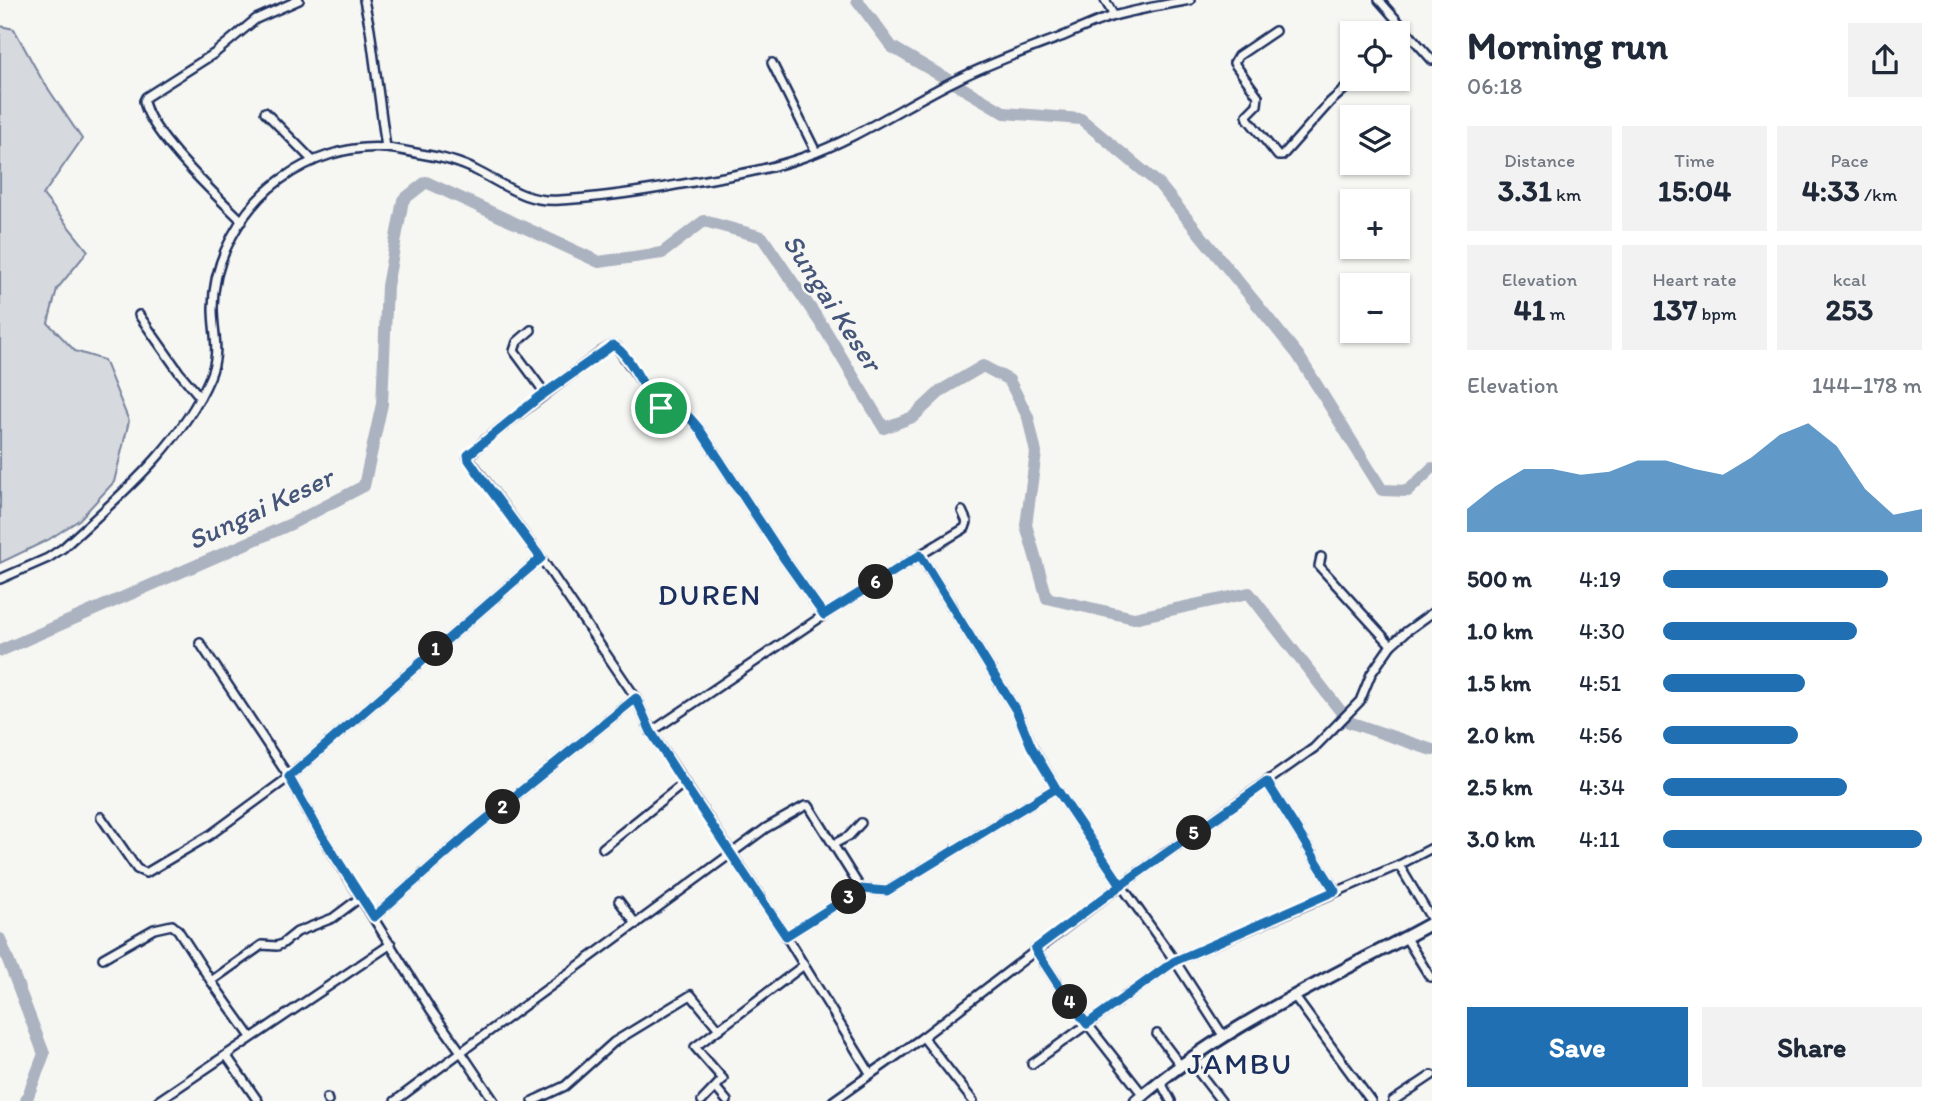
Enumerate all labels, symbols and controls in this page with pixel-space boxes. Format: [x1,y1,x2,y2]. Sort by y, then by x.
map controls [1340,21,1410,343]
button: locate [1340,21,1410,91]
text: Morning run [1467,23,1668,69]
button: share [1848,23,1922,97]
text: 06:18 [1467,72,1522,100]
button: layers [1340,105,1410,175]
text: Distance [1504,149,1575,172]
text: Time [1674,149,1715,172]
text: Pace [1830,149,1869,172]
text: 3.31 [1498,172,1552,209]
text: 15:04 [1658,172,1731,209]
text: 4:33 [1802,172,1860,209]
text: km [1552,183,1581,206]
text: /km [1860,183,1897,206]
button: + [1340,189,1410,259]
water label: Sungai Keser [776,227,891,379]
text: Elevation [1502,268,1577,291]
text: Heart rate [1652,268,1737,291]
text: kcal [1833,268,1866,291]
button: − [1340,273,1410,343]
text: 41 [1513,291,1545,328]
text: 137 [1652,291,1697,328]
text: 253 [1826,291,1873,328]
text: m [1545,302,1566,325]
text: bpm [1697,302,1737,325]
text: Elevation [1467,371,1558,399]
text: 144–178 m [1812,371,1922,399]
pin [631,378,691,438]
icon: arrive [642,389,680,427]
water label: Sungai Keser [182,458,341,556]
pin: 6 [858,564,894,600]
text: 500 m [1467,565,1532,593]
text: 4:19 [1579,565,1621,593]
text: 6 [870,570,881,593]
district label: DUREN [658,576,762,613]
text: 1.0 km [1467,617,1533,645]
text: 4:30 [1579,617,1625,645]
pin: 1 [418,632,453,666]
text: 1 [431,637,440,660]
text: 1.5 km [1467,669,1531,697]
text: 4:51 [1579,669,1621,697]
text: 2.0 km [1467,721,1535,749]
text: 4:56 [1579,721,1623,749]
text: 2.5 km [1467,773,1532,801]
text: 4:34 [1579,773,1625,801]
pin: 2 [486,790,520,824]
text: 2 [498,795,508,818]
pin: 5 [1176,816,1212,850]
text: 5 [1189,821,1198,844]
text: 3.0 km [1467,825,1535,853]
text: 4:11 [1579,825,1620,853]
pin: 3 [832,880,866,914]
text: 3 [843,885,854,908]
pin: 4 [1052,984,1088,1020]
text: 4 [1064,990,1075,1013]
button: Save [1467,1007,1688,1087]
button: Share [1702,1007,1922,1087]
district label: JAMBU [1187,1045,1293,1082]

